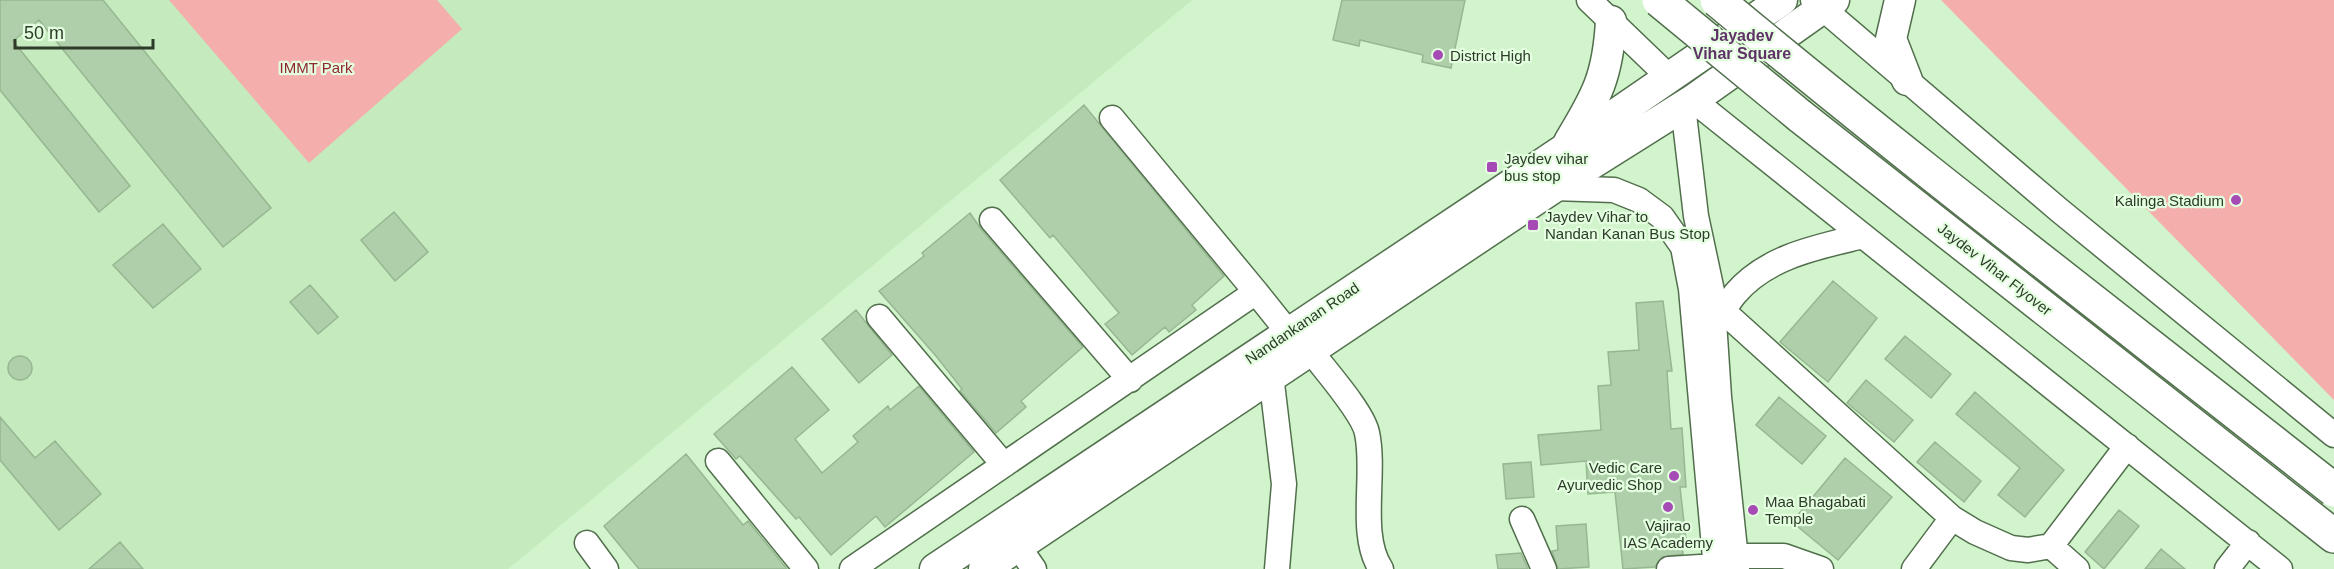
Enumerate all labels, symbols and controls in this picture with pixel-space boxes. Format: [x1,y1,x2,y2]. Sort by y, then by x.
scale bar [15,12,153,50]
text: 50 m [24,23,64,43]
district label: Jayadev Vihar Square [1693,27,1791,62]
place label: District High [1450,47,1531,64]
marker: District High [1431,48,1445,62]
park label: IMMT Park [279,59,353,76]
place label: Jaydev vihar bus stop [1504,150,1588,184]
marker: Jaydev vihar bus stop [1485,160,1499,174]
place label: Kalinga Stadium [2115,192,2224,209]
marker: Kalinga Stadium [2229,193,2243,207]
place label: Jaydev Vihar to Nandan Kanan Bus Stop [1545,208,1710,242]
marker: Jaydev Vihar to Nandan Kanan Bus Stop [1526,218,1540,232]
street label: Jaydev Vihar Flyover [1935,219,2055,319]
street label: Nandankanan Road [1242,279,1362,367]
place label: Vedic Care Ayurvedic Shop [1557,459,1662,493]
marker: Vedic Care Ayurvedic Shop [1667,469,1681,483]
place label: Maa Bhagabati Temple [1765,493,1866,527]
marker: Vajirao IAS Academy [1661,500,1675,514]
marker: Maa Bhagabati Temple [1746,503,1760,517]
place label: Vajirao IAS Academy [1623,517,1714,551]

